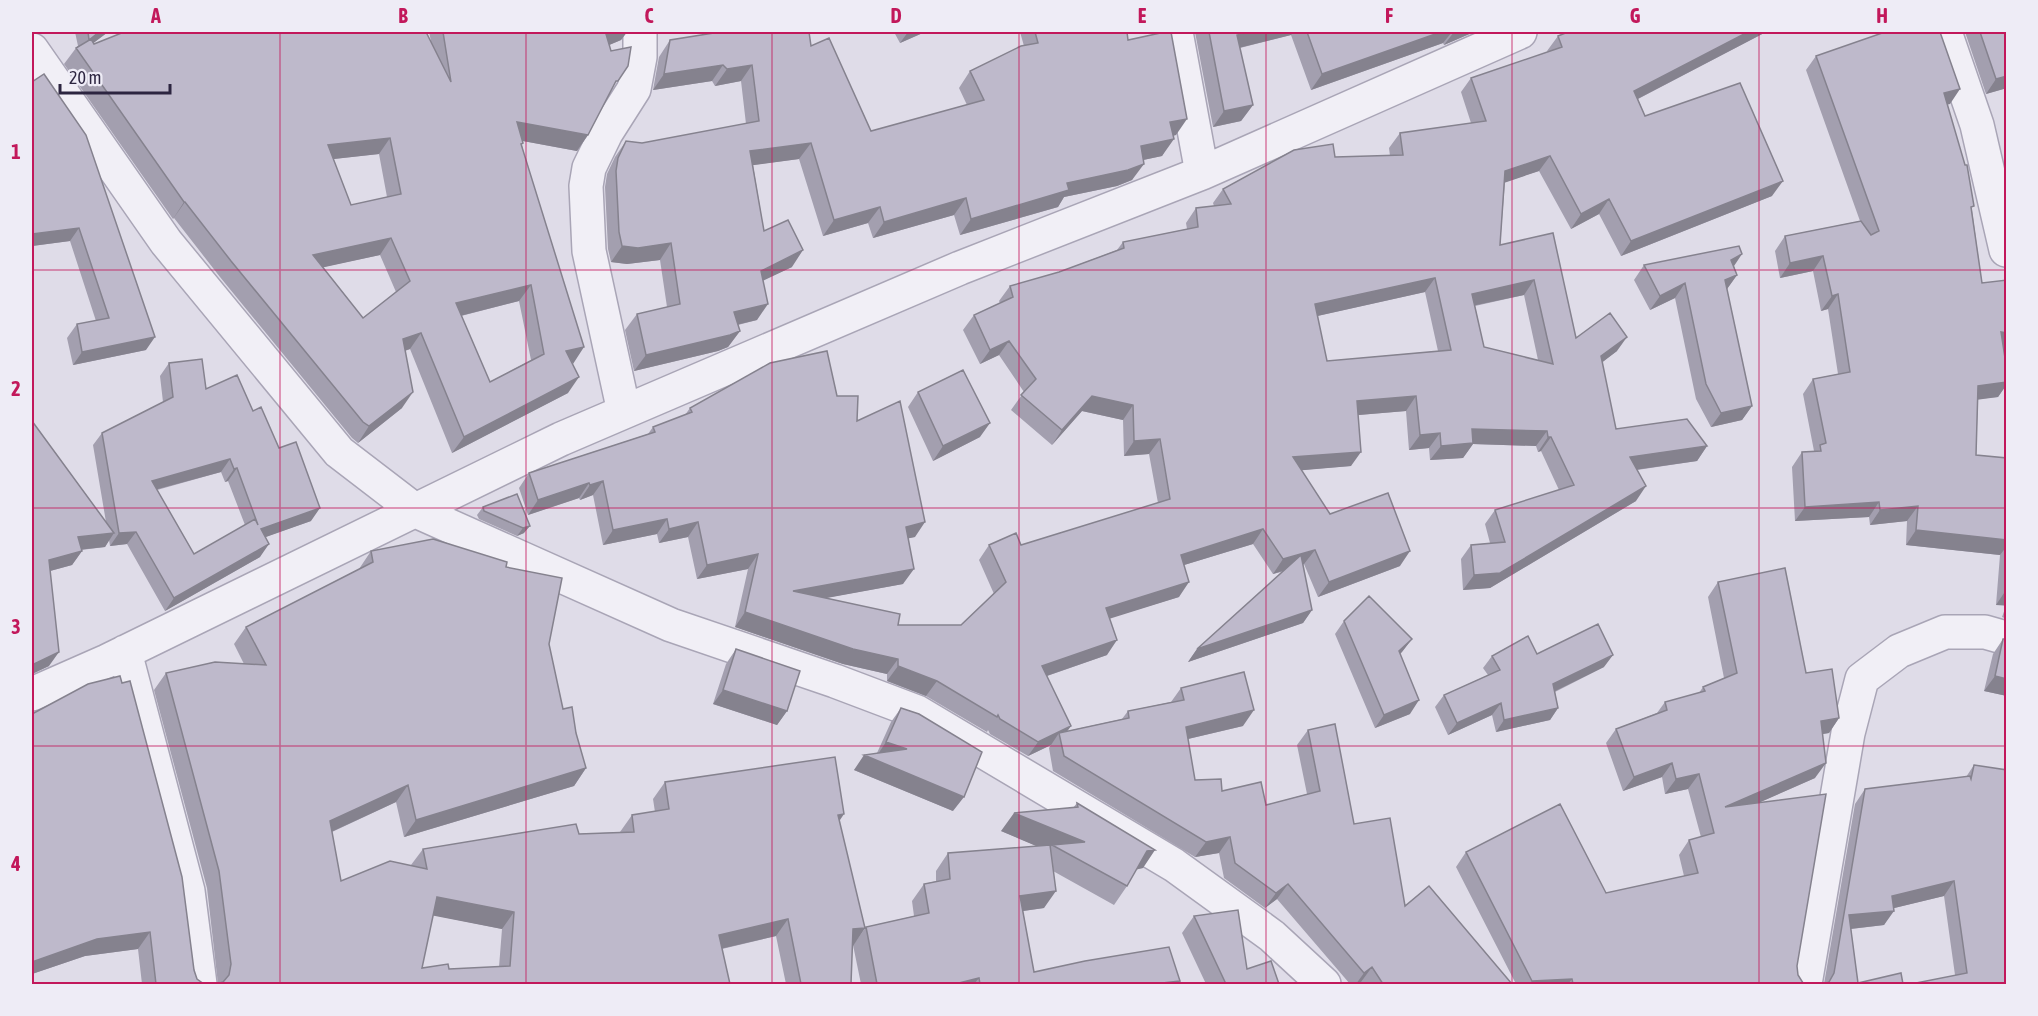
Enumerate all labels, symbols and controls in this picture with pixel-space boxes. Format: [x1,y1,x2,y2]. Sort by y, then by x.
text: A [150,4,161,27]
text: B [398,4,408,27]
text: C [645,4,654,27]
text: D [890,4,902,27]
text: E [1138,4,1147,27]
text: F [1385,4,1393,27]
text: G [1630,4,1641,27]
text: H [1876,4,1888,27]
scale bar [60,57,170,95]
text: 20 m [69,67,101,88]
text: 1 [11,140,21,163]
text: 2 [11,377,21,400]
text: 3 [11,615,21,638]
text: 4 [10,852,21,875]

